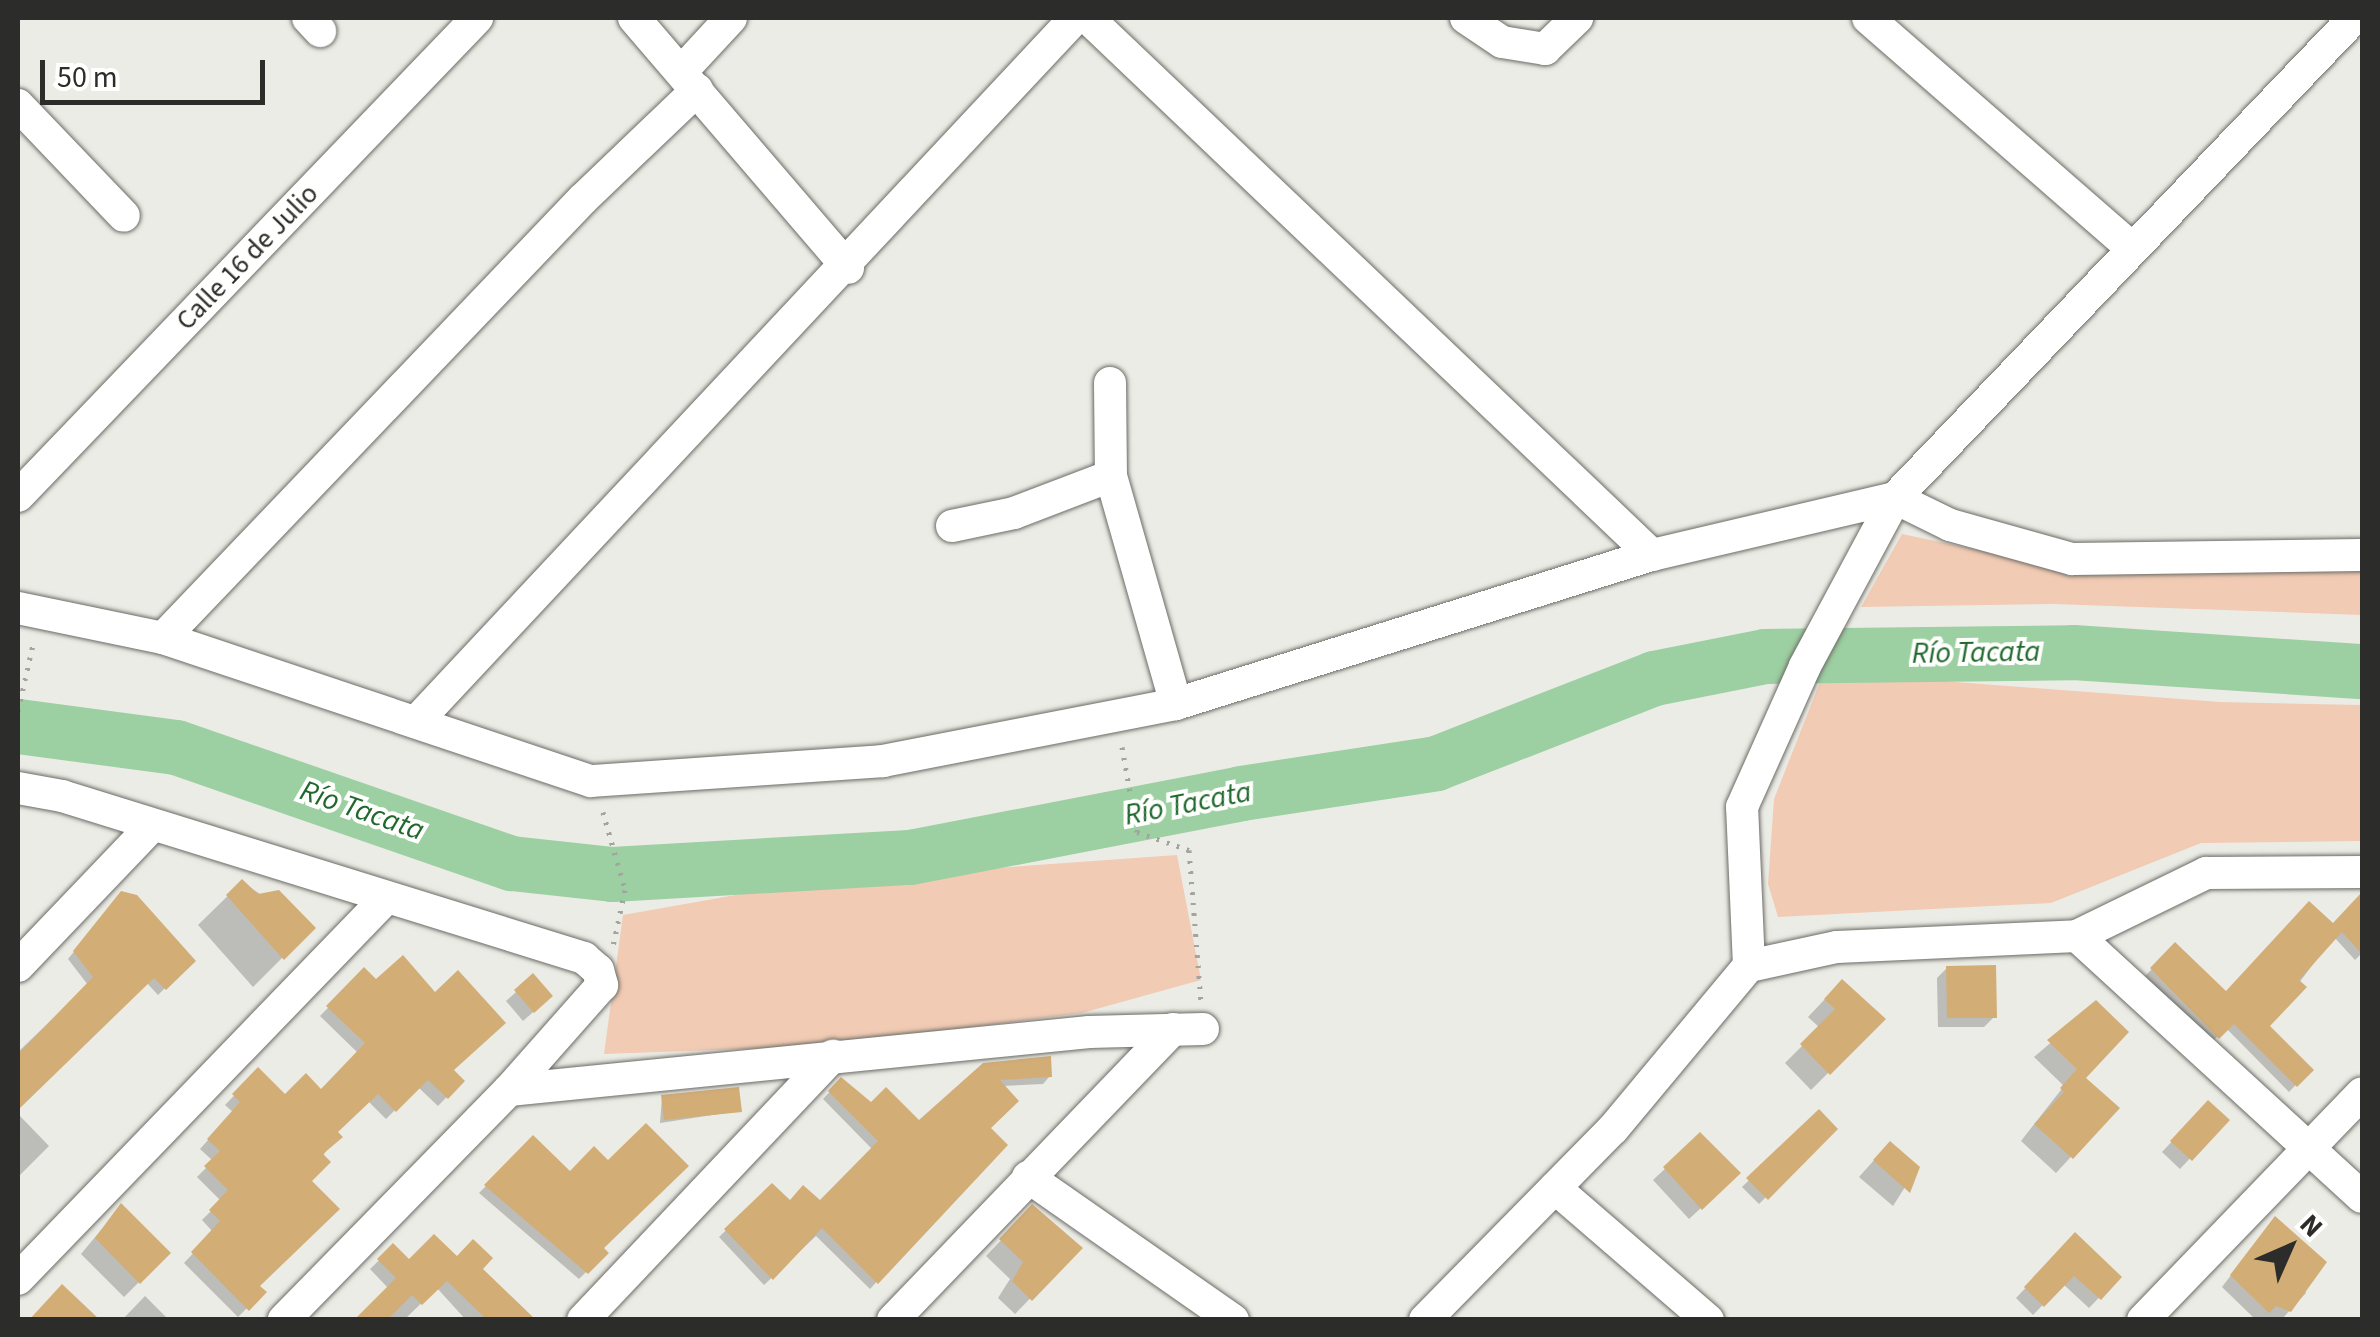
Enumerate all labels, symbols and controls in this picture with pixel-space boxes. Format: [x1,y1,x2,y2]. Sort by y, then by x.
scale bar [45,40,270,102]
text: 50 m [57,56,118,99]
street label: Calle 16 de Julio [169,177,325,337]
water label: Río Tacata [1911,634,2041,672]
water label: Río Tacata [295,773,429,849]
water label: Río Tacata [1121,774,1255,834]
north arrow [2240,1197,2340,1297]
text: N [2290,1205,2332,1247]

